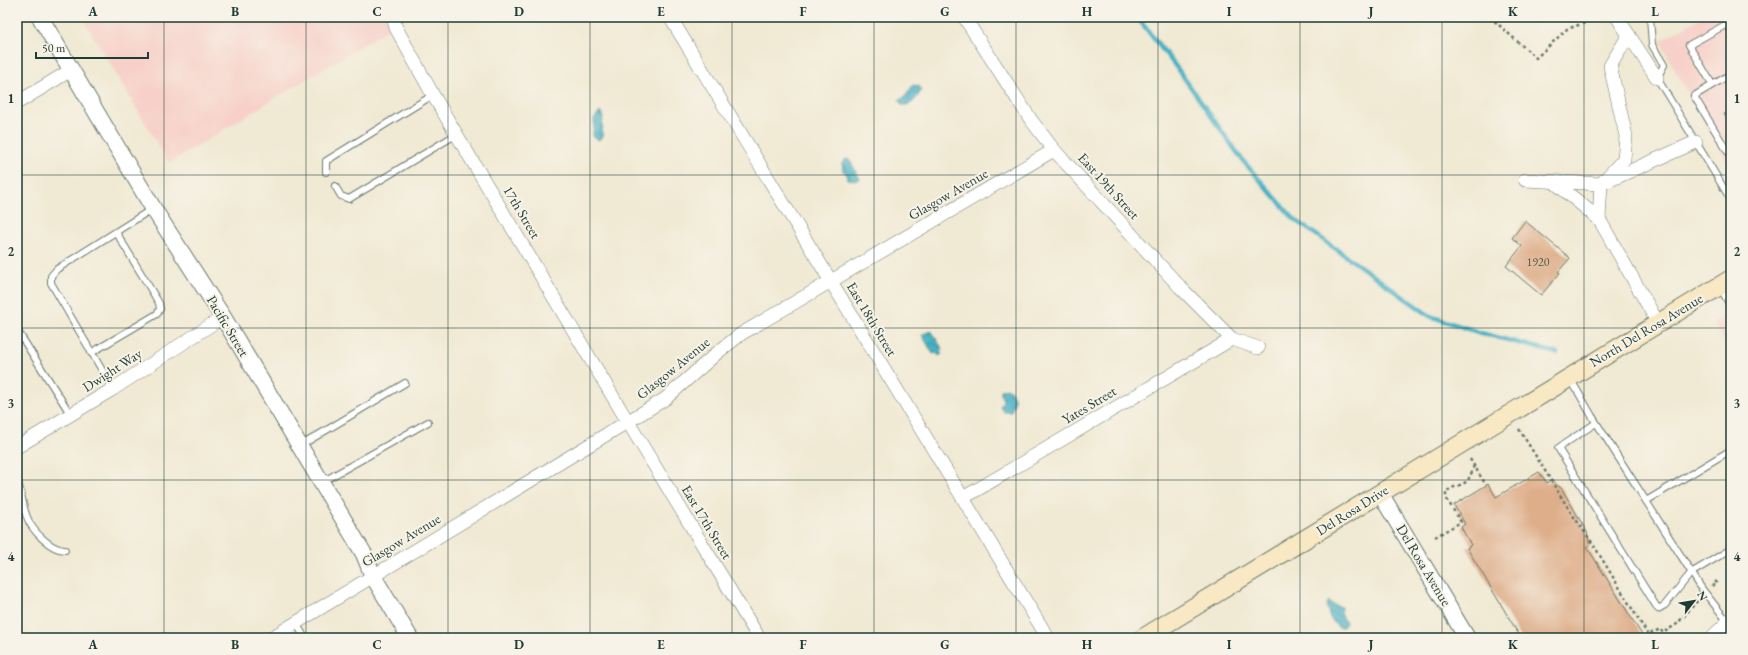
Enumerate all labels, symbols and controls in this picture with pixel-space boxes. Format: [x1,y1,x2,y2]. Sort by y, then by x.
text: A [87,3,98,20]
text: B [231,3,239,20]
text: C [372,3,382,20]
text: D [514,3,524,20]
text: E [657,3,665,20]
text: F [799,3,807,20]
text: G [940,3,950,20]
text: H [1082,3,1093,20]
text: I [1227,3,1232,20]
text: J [1367,3,1374,20]
text: K [1508,3,1519,20]
text: L [1651,3,1659,20]
scale bar [36,34,148,60]
text: 50 m [42,40,66,56]
text: 1 [8,90,15,107]
text: 1 [1734,90,1741,107]
street label: East 19th Street [1074,149,1144,223]
street label: Glasgow Avenue [905,164,992,224]
street label: 17th Street [499,182,545,242]
text: 2 [8,243,15,260]
text: 2 [1734,243,1741,260]
house number: 1920 [1526,254,1550,270]
street label: East 18th Street [843,279,902,360]
street label: North Del Rosa Avenue [1586,289,1707,371]
street label: Pacific Street [203,292,254,360]
street label: Glasgow Avenue [633,333,714,403]
street label: Dwight Way [79,344,146,396]
street label: Yates Street [1059,381,1120,428]
text: 3 [8,395,15,412]
text: 3 [1734,395,1741,412]
street label: Del Rosa Drive [1313,480,1392,539]
street label: East 17th Street [678,482,737,563]
street label: Glasgow Avenue [358,509,444,571]
street label: Del Rosa Avenue [1393,521,1456,610]
text: 4 [8,548,15,565]
text: 4 [1734,548,1741,565]
north arrow [1674,581,1714,621]
text: N [1694,588,1711,603]
text: A [87,636,98,653]
text: B [231,636,239,653]
text: C [372,636,382,653]
text: D [514,636,524,653]
text: E [657,636,665,653]
text: F [799,636,807,653]
text: G [940,636,950,653]
text: H [1082,636,1093,653]
text: I [1227,636,1232,653]
text: J [1367,636,1374,653]
text: K [1508,636,1519,653]
text: L [1651,636,1659,653]

